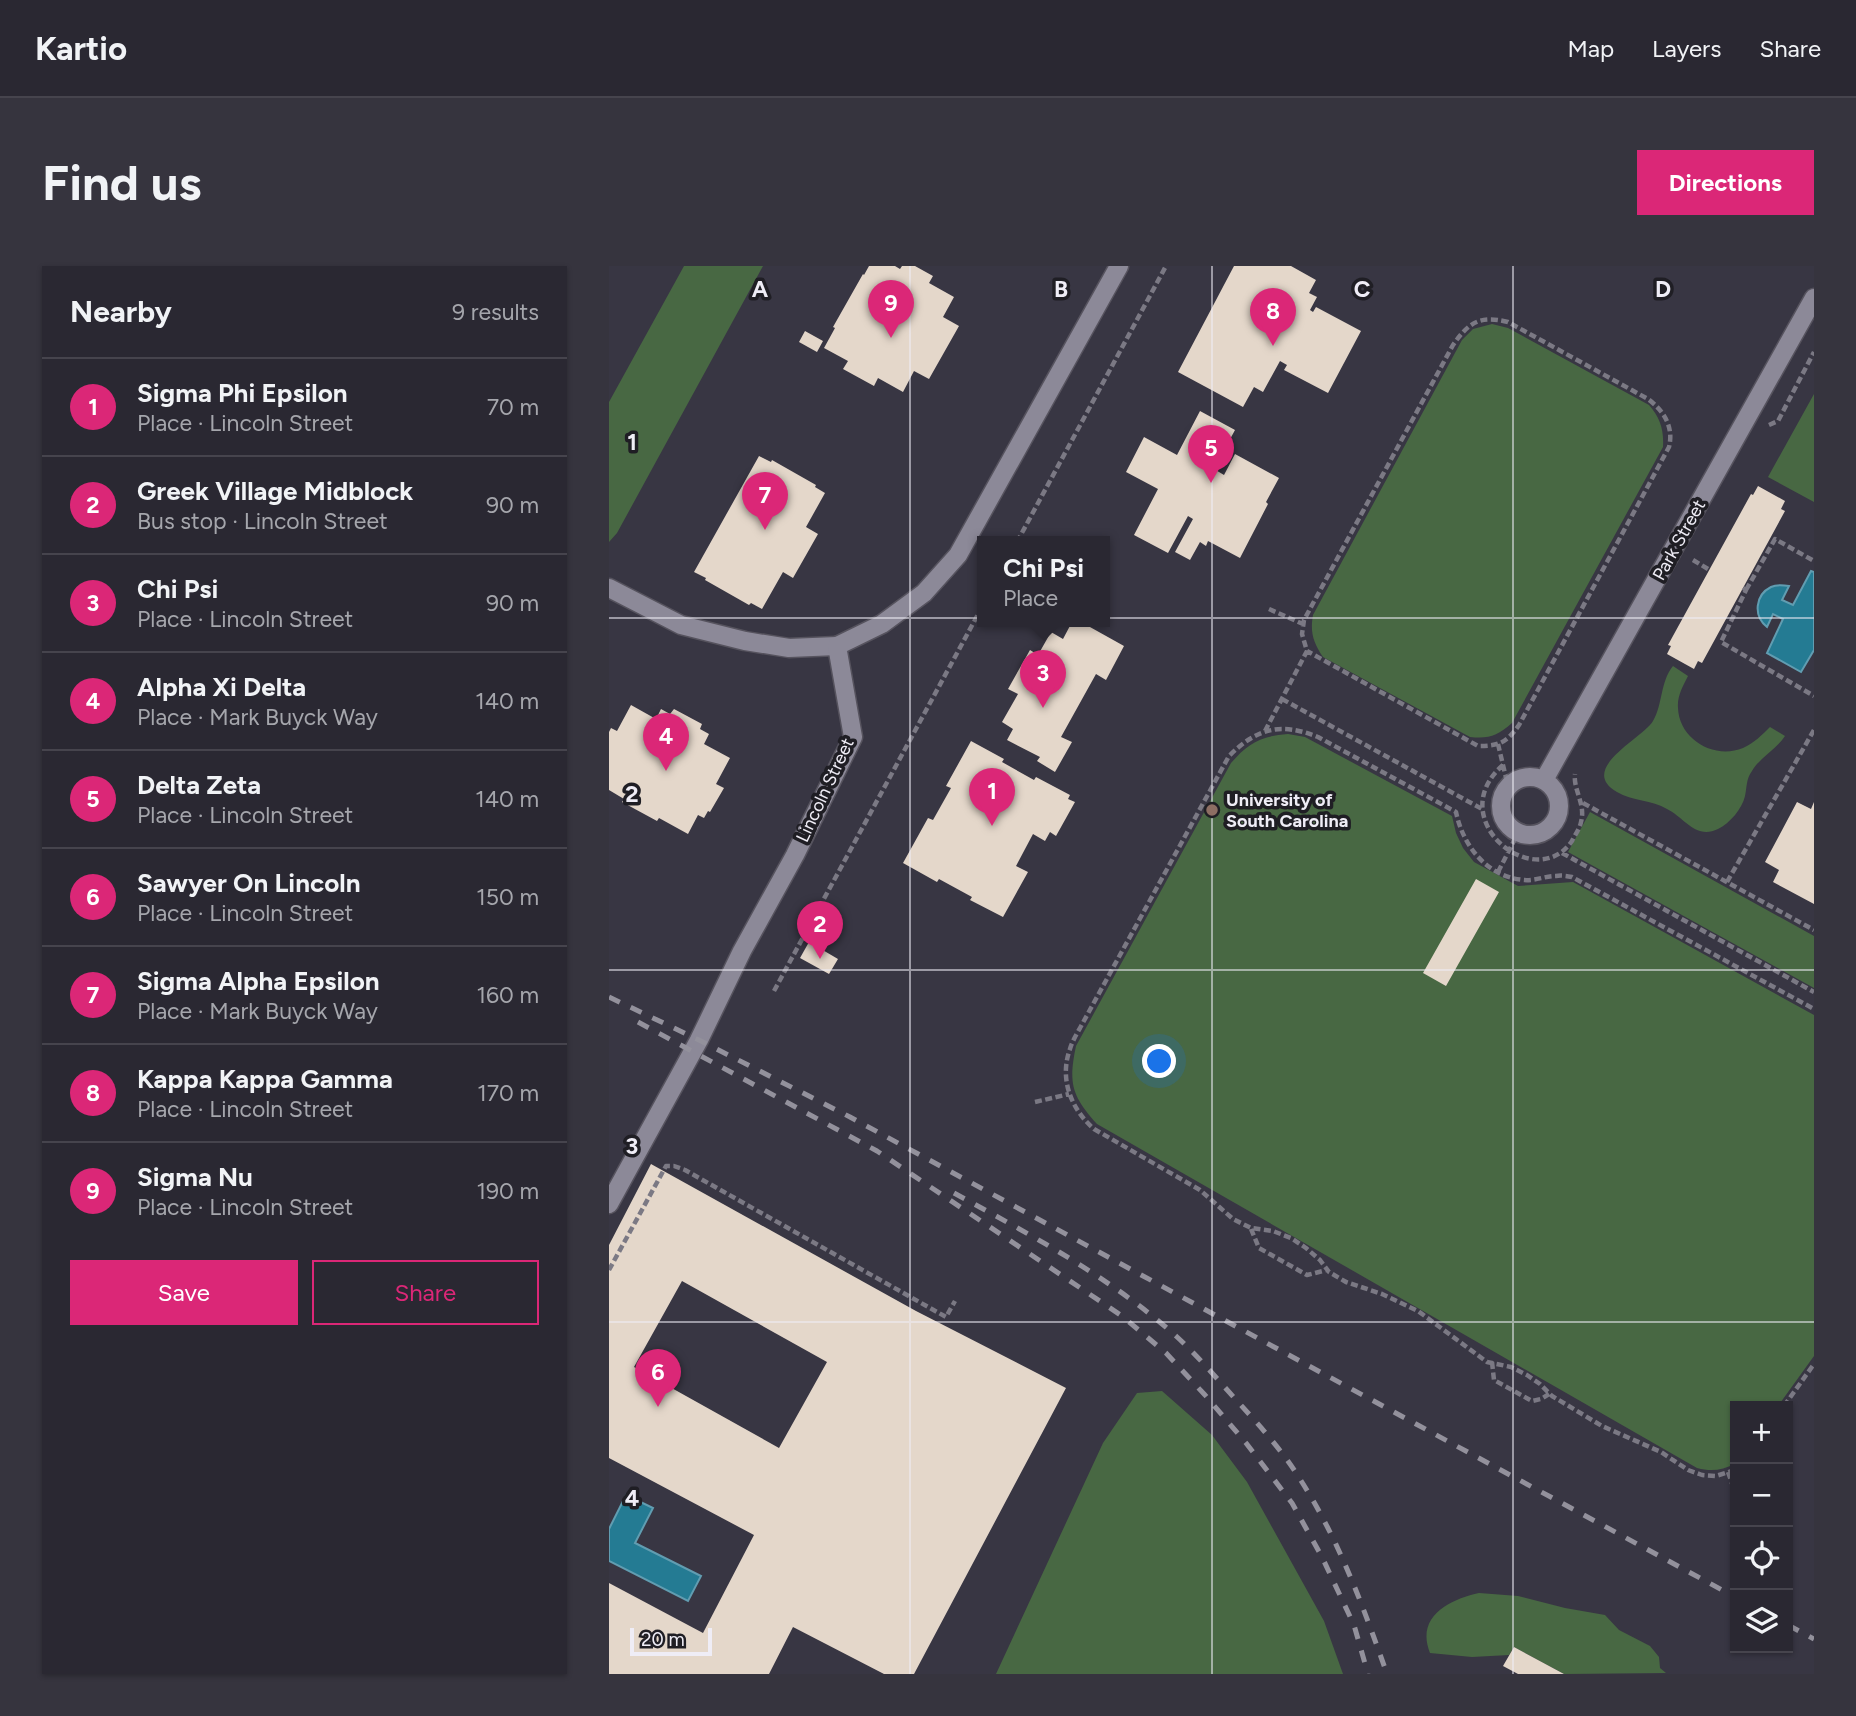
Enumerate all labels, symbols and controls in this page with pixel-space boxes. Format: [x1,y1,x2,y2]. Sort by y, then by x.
text: Kartio [35,29,127,68]
text: Map [1567,34,1614,63]
text: Layers [1652,34,1721,63]
text: Share [1759,34,1821,63]
button: Directions [1637,150,1814,215]
text: Find us [42,153,201,212]
text: A [752,275,769,303]
text: B [1054,275,1068,303]
text: C [1354,275,1371,303]
text: D [1655,275,1671,303]
pin: 9 [868,280,914,338]
pin: 8 [1250,288,1296,346]
text: Nearby [70,293,172,330]
text: 9 results [452,298,539,326]
text: Sigma Phi Epsilon [137,377,348,409]
text: 1 [88,393,98,421]
text: 70 m [487,393,539,421]
text: Place · Lincoln Street [137,409,353,437]
pin: 5 [1188,425,1234,483]
text: 1 [627,428,637,456]
pin: 7 [742,472,788,530]
text: Greek Village Midblock [137,475,413,507]
text: 2 [86,491,100,519]
text: 90 m [486,491,539,519]
street label: Park Street [1648,496,1710,584]
text: Bus stop · Lincoln Street [137,507,388,535]
popup [977,536,1110,627]
text: Chi Psi [1003,552,1084,584]
text: Chi Psi [137,573,218,605]
text: Place [1003,584,1058,612]
text: 3 [87,589,99,617]
text: 90 m [486,589,539,617]
text: Place · Lincoln Street [137,605,353,633]
pin: 3 [1020,650,1066,708]
text: Alpha Xi Delta [137,671,306,703]
text: 4 [86,687,100,715]
text: 140 m [475,687,539,715]
text: Place · Mark Buyck Way [137,703,378,731]
pin: 4 [643,713,689,771]
street label: Lincoln Street [791,734,859,846]
pin: 1 [969,768,1015,826]
text: Delta Zeta [137,769,261,801]
text: 2 [625,780,639,808]
text: 5 [86,785,100,813]
text: 140 m [475,785,539,813]
place label: University of South Carolina [1226,789,1348,832]
text: Place · Lincoln Street [137,801,353,829]
marker: University of South Carolina [1204,802,1220,818]
text: Sawyer On Lincoln [137,867,360,899]
text: 6 [86,883,100,911]
text: 150 m [476,883,539,911]
text: Place · Lincoln Street [137,899,353,927]
pin: 2 [797,901,843,959]
text: Sigma Alpha Epsilon [137,965,380,997]
text: 7 [87,981,99,1009]
text: 160 m [476,981,539,1009]
text: Place · Mark Buyck Way [137,997,378,1025]
your location [1142,1044,1176,1078]
text: Kappa Kappa Gamma [137,1063,393,1095]
text: 8 [86,1079,100,1107]
text: 170 m [477,1079,539,1107]
text: Place · Lincoln Street [137,1095,353,1123]
text: 3 [626,1132,638,1160]
text: Sigma Nu [137,1161,253,1193]
text: 9 [86,1177,100,1205]
text: 190 m [476,1177,539,1205]
text: Place · Lincoln Street [137,1193,353,1221]
button: Save [70,1260,298,1325]
button: Share [312,1260,539,1325]
pin: 6 [635,1349,681,1407]
map controls [1730,1401,1793,1653]
button: + [1730,1401,1793,1464]
button: − [1730,1464,1793,1527]
text: 4 [625,1484,639,1512]
button: locate [1730,1527,1793,1590]
button: layers [1730,1590,1793,1653]
scale bar [630,1625,712,1657]
text: 20 m [641,1628,685,1651]

